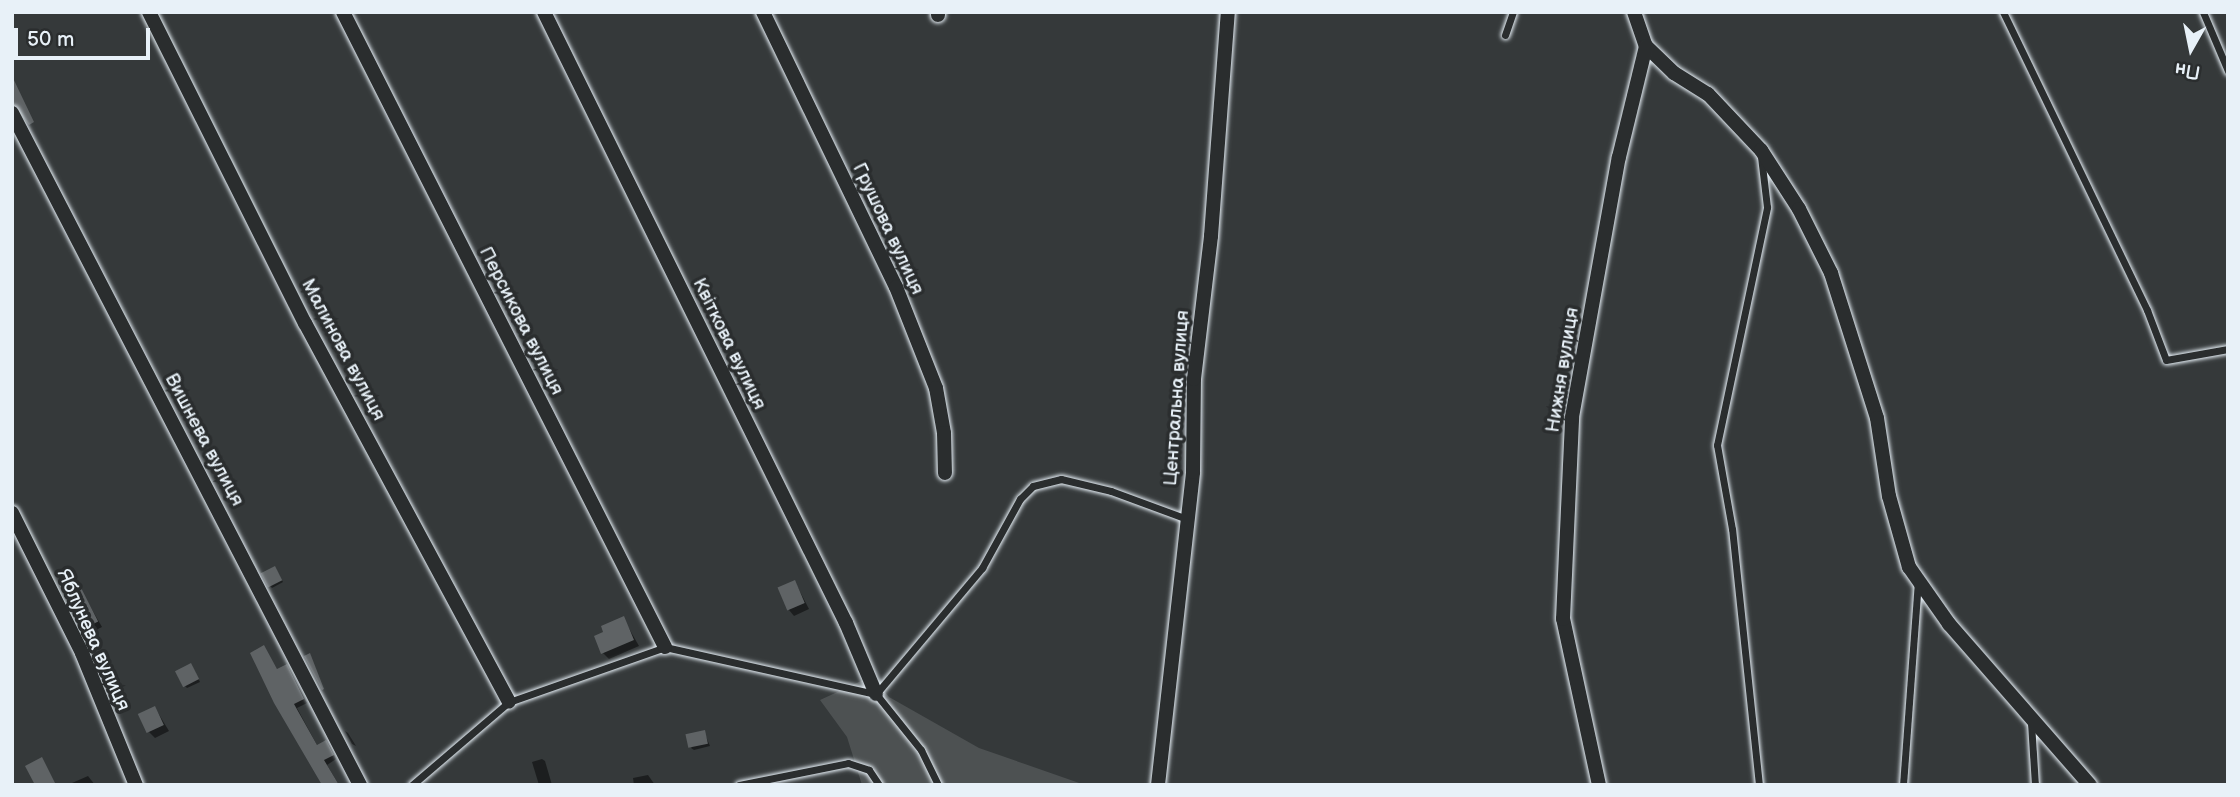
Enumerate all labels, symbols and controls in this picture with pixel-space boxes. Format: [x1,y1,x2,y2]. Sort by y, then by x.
scale bar [18,14,154,58]
north arrow [2156,14,2226,84]
text: 50 m [27,27,74,52]
text: Пн [2173,57,2202,84]
street label: Грушова вулиця [848,160,928,298]
street label: Персикова вулиця [474,243,568,399]
street label: Малинова вулиця [296,275,390,425]
street label: Квіткова вулиця [687,275,771,413]
street label: Нижня вулиця [1542,306,1584,434]
street label: Центральна вулиця [1159,310,1195,486]
street label: Вишнева вулиця [159,370,249,510]
street label: Яблунева вулиця [52,566,134,714]

